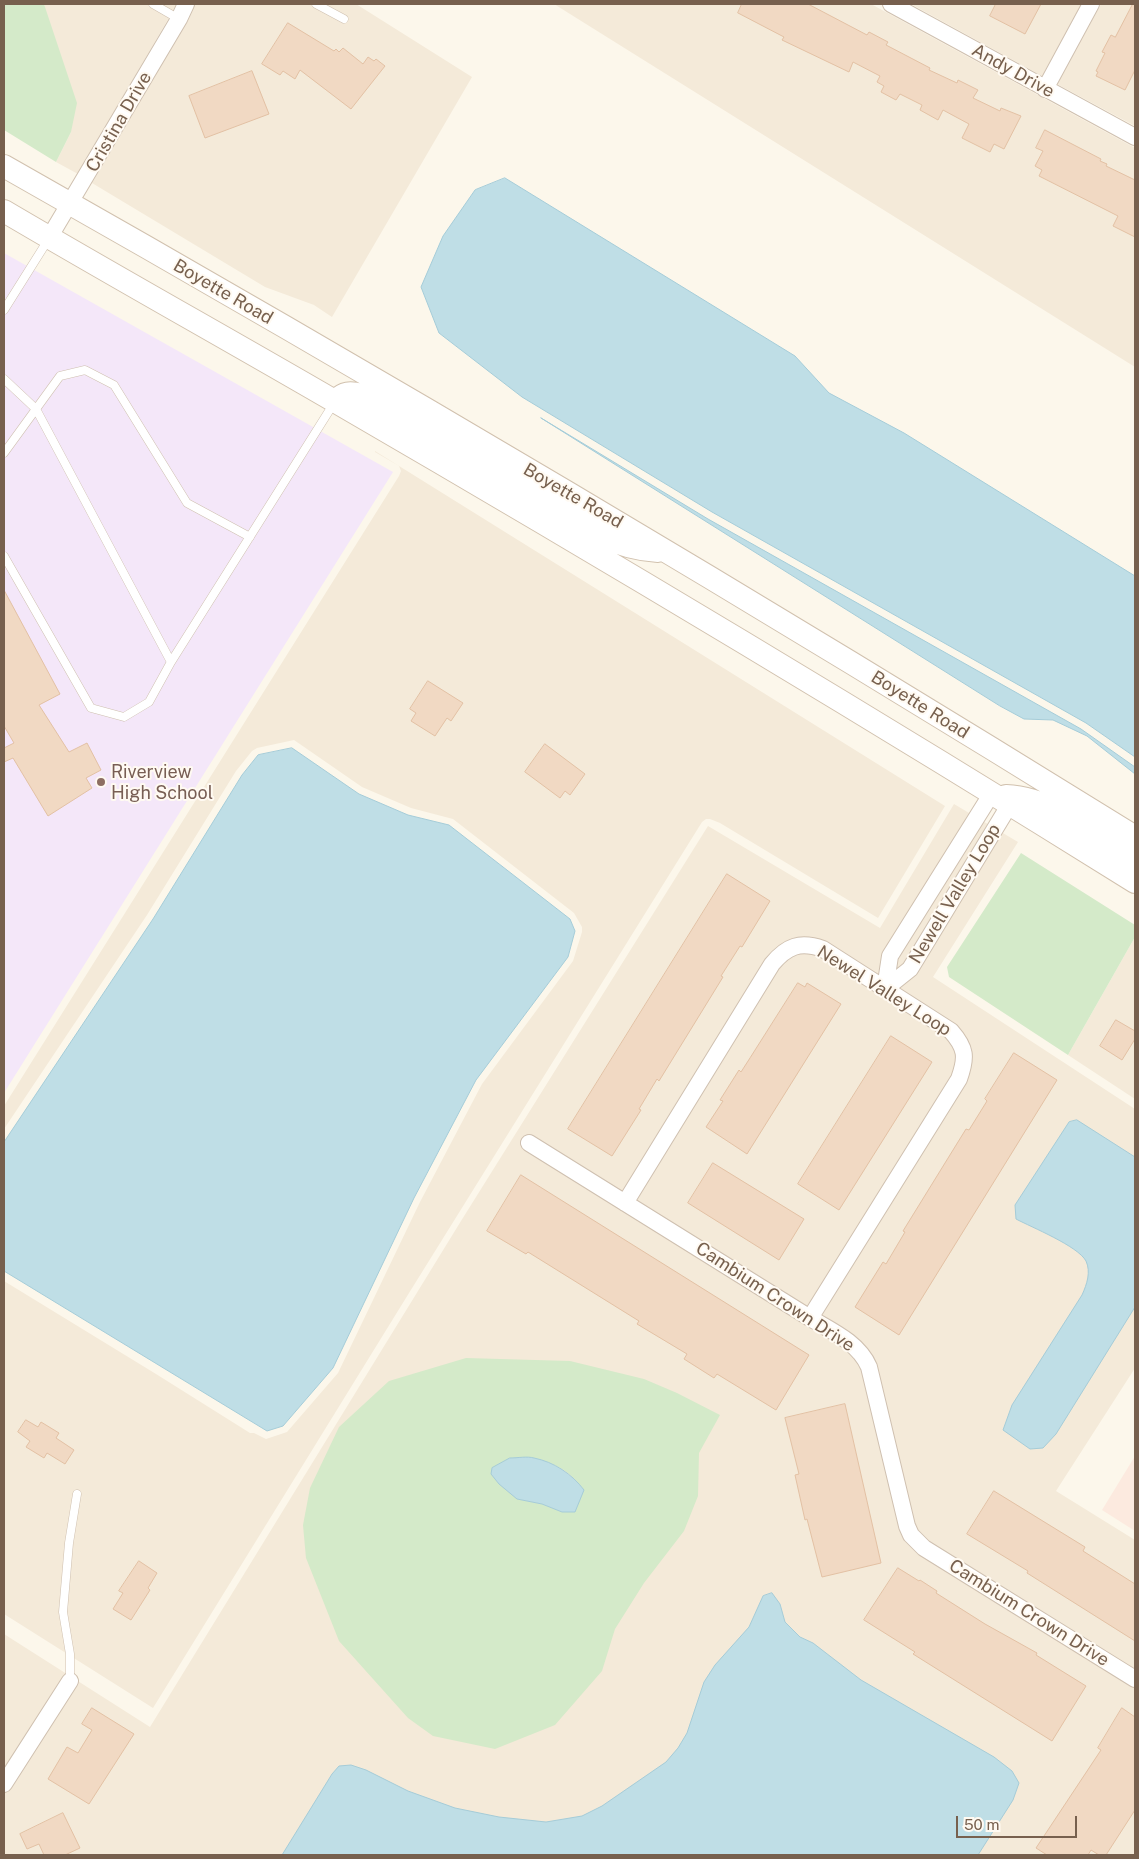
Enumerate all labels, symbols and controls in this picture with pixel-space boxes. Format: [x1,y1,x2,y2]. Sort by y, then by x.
street label: Andy Drive [968,40,1058,102]
street label: Cristina Drive [82,68,156,176]
street label: Boyette Road [169,255,277,329]
street label: Boyette Road [519,459,627,533]
street label: Boyette Road [867,666,973,744]
place label: Riverview High School [111,761,213,804]
marker: Riverview High School [95,776,107,788]
street label: Newell Valley Loop [905,820,1005,968]
street label: Newel Valley Loop [813,941,955,1041]
street label: Cambium Crown Drive [692,1238,858,1356]
street label: Cambium Crown Drive [945,1555,1113,1671]
scale bar [959,1806,1080,1838]
text: 50 m [964,1816,999,1833]

